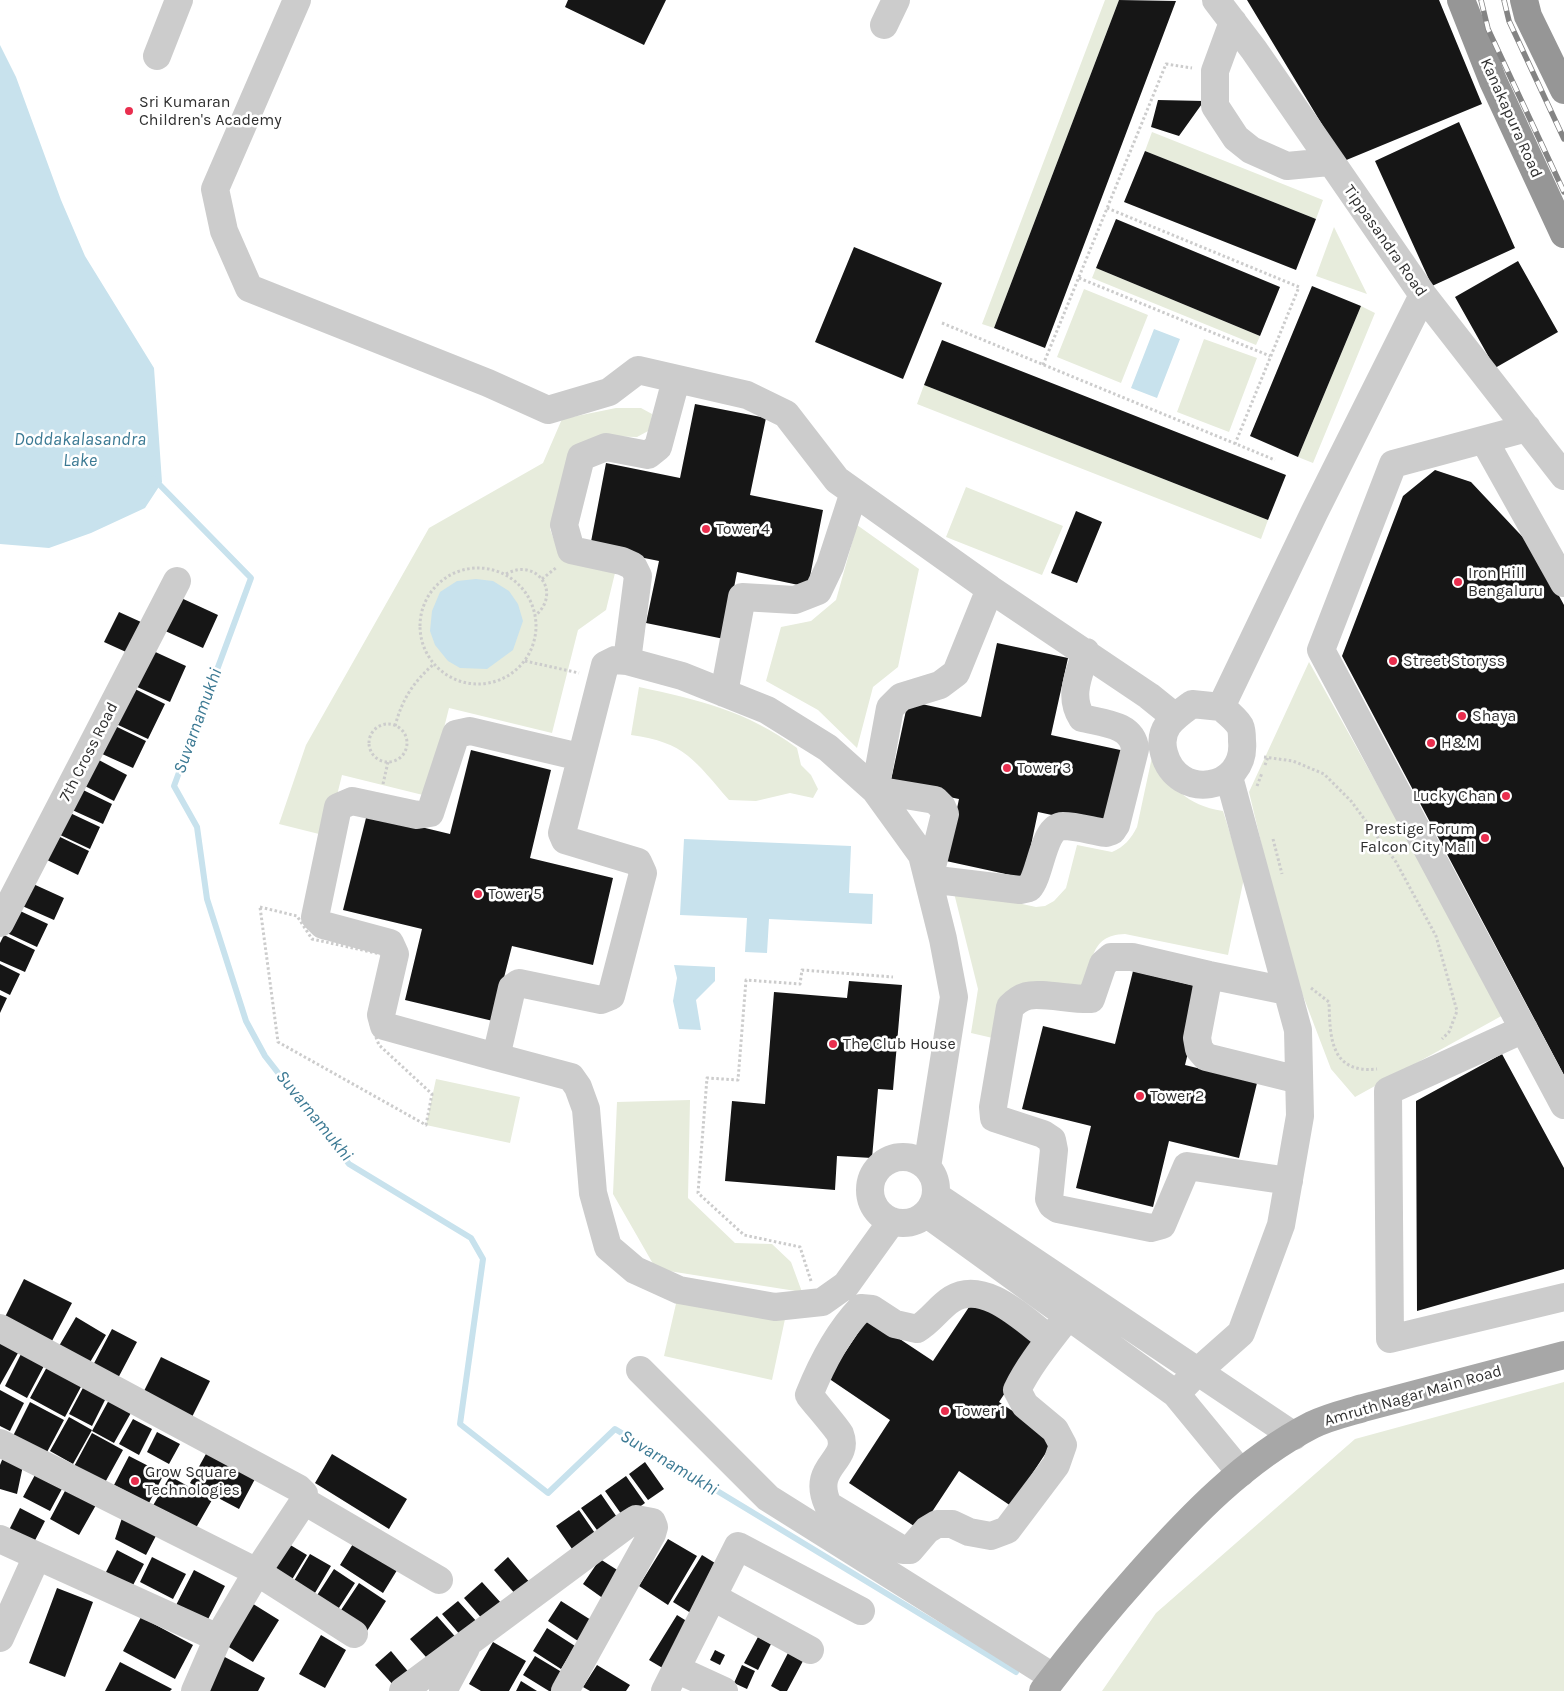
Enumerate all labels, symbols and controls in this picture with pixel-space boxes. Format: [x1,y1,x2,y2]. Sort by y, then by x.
street label: Kanakapura Road [1476,55,1546,181]
place label: Sri Kumaran Children's Academy [139,92,282,130]
marker: Sri Kumaran Children's Academy [123,105,135,117]
street label: Tippasandra Road [1339,181,1431,301]
water label: Doddakalasandra Lake [14,429,146,472]
place label: Tower 4 [716,519,770,539]
marker: Tower 4 [700,523,712,535]
place label: Iron Hill Bengaluru [1468,563,1543,601]
marker: Iron Hill Bengaluru [1452,576,1464,588]
place label: Street Storyss [1403,651,1505,671]
marker: Street Storyss [1387,655,1399,667]
water label: Suvarnamukhi [169,665,227,777]
street label: 7th Cross Road [56,699,122,805]
place label: Shaya [1472,706,1516,726]
marker: Shaya [1456,710,1468,722]
place label: H&M [1441,733,1480,753]
marker: H&M [1425,737,1437,749]
place label: Tower 3 [1017,758,1071,778]
marker: Tower 3 [1001,762,1013,774]
place label: Lucky Chan [1413,786,1496,806]
marker: Lucky Chan [1500,790,1512,802]
place label: Prestige Forum Falcon City Mall [1360,819,1475,857]
marker: Prestige Forum Falcon City Mall [1479,832,1491,844]
place label: Tower 5 [488,884,542,904]
marker: Tower 5 [472,888,484,900]
place label: The Club House [843,1034,956,1054]
marker: The Club House [827,1038,839,1050]
water label: Suvarnamukhi [271,1066,357,1166]
place label: Tower 2 [1150,1086,1204,1106]
marker: Tower 2 [1134,1090,1146,1102]
street label: Amruth Nagar Main Road [1322,1361,1504,1431]
place label: Tower 1 [955,1401,1005,1421]
marker: Tower 1 [939,1405,951,1417]
water label: Suvarnamukhi [616,1425,722,1501]
place label: Grow Square Technologies [145,1462,240,1500]
marker: Grow Square Technologies [129,1475,141,1487]

